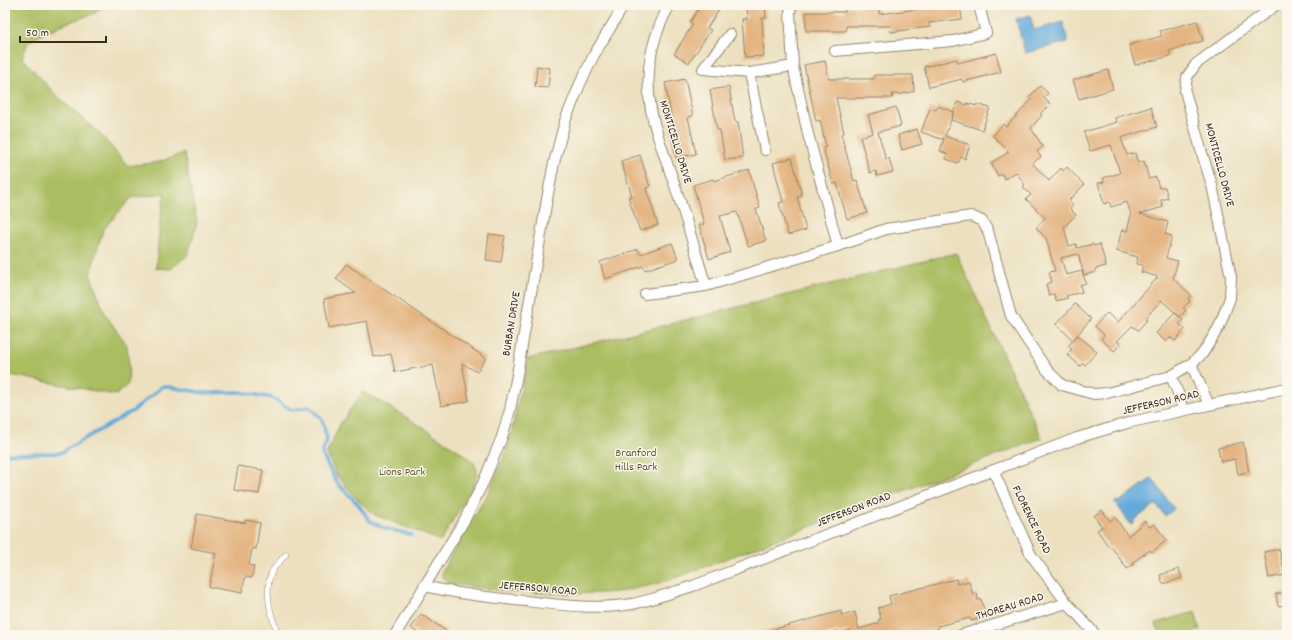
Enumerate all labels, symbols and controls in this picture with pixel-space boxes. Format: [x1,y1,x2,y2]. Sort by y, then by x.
scale bar [20,18,106,44]
text: 50 m [26,25,49,42]
street label: MONTICELLO DRIVE [654,98,696,186]
street label: MONTICELLO DRIVE [1200,121,1239,209]
street label: BURBAN DRIVE [499,290,526,358]
street label: JEFFERSON ROAD [1121,386,1201,420]
park label: Branford Hills Park [615,445,657,476]
park label: Lions Park [379,464,425,481]
street label: FLORENCE ROAD [1007,483,1055,557]
street label: JEFFERSON ROAD [814,488,894,532]
street label: JEFFERSON ROAD [498,577,578,601]
street label: THOREAU ROAD [974,589,1046,625]

